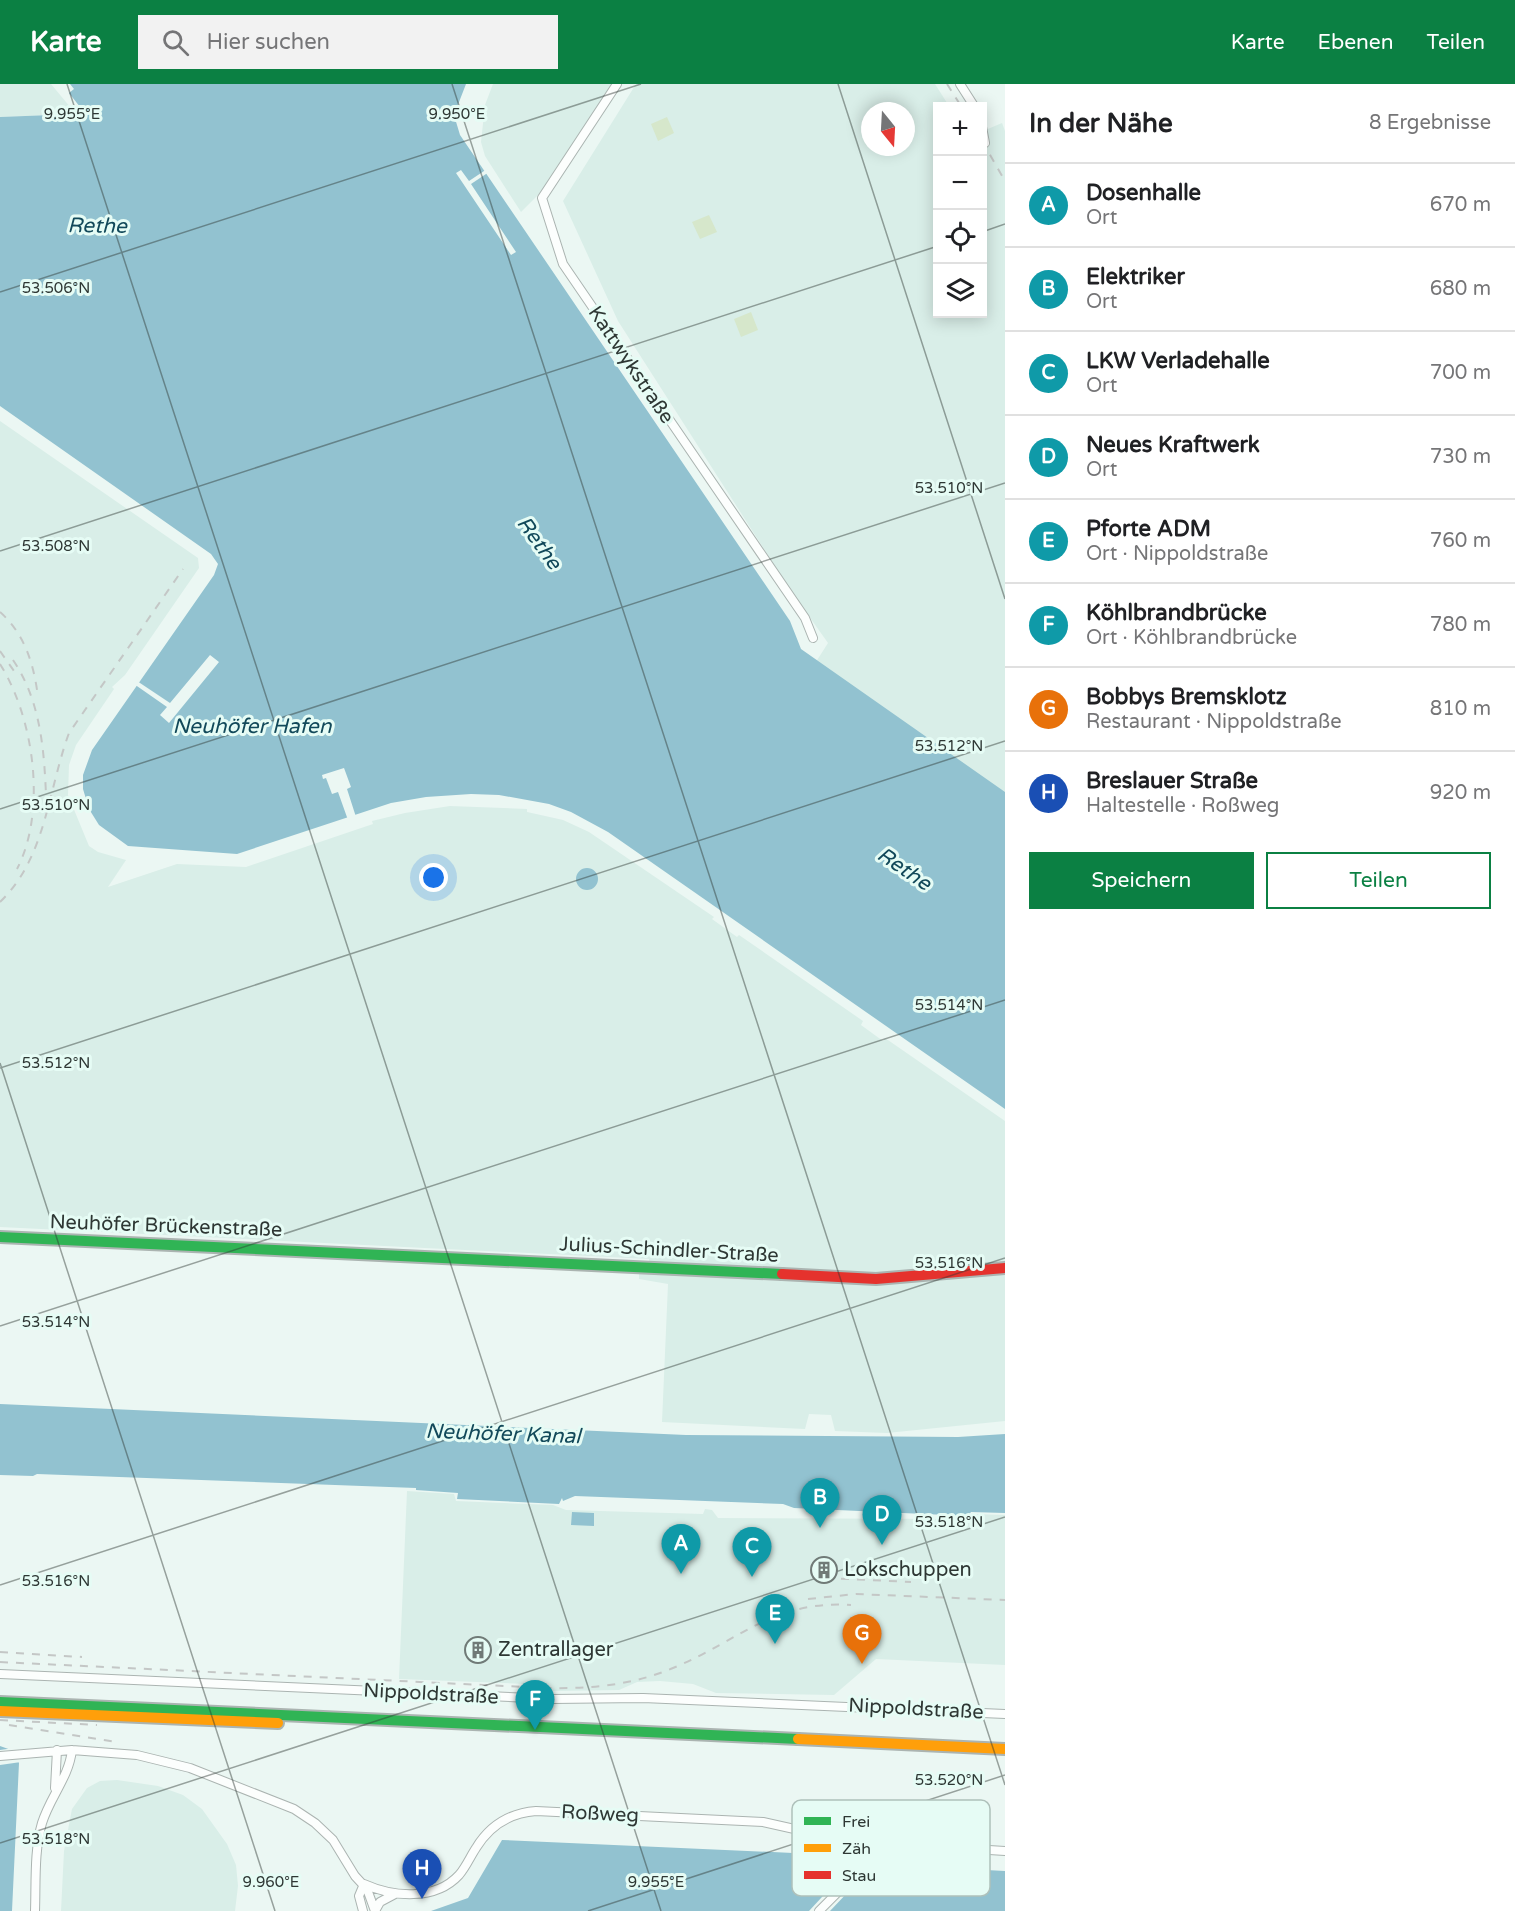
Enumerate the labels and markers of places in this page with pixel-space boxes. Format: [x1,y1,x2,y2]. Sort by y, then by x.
pin: B [800,1478,840,1528]
pin: D [862,1496,902,1545]
pin: A [662,1524,700,1574]
pin: C [732,1528,771,1577]
building icon: Lokschuppen [809,1555,839,1585]
place label: Lokschuppen [844,1558,972,1582]
pin: E [756,1594,794,1644]
pin: G [842,1614,882,1664]
building icon: Zentrallager [463,1635,493,1665]
place label: Zentrallager [498,1638,614,1662]
pin: F [516,1680,554,1730]
pin: H [402,1850,442,1899]

